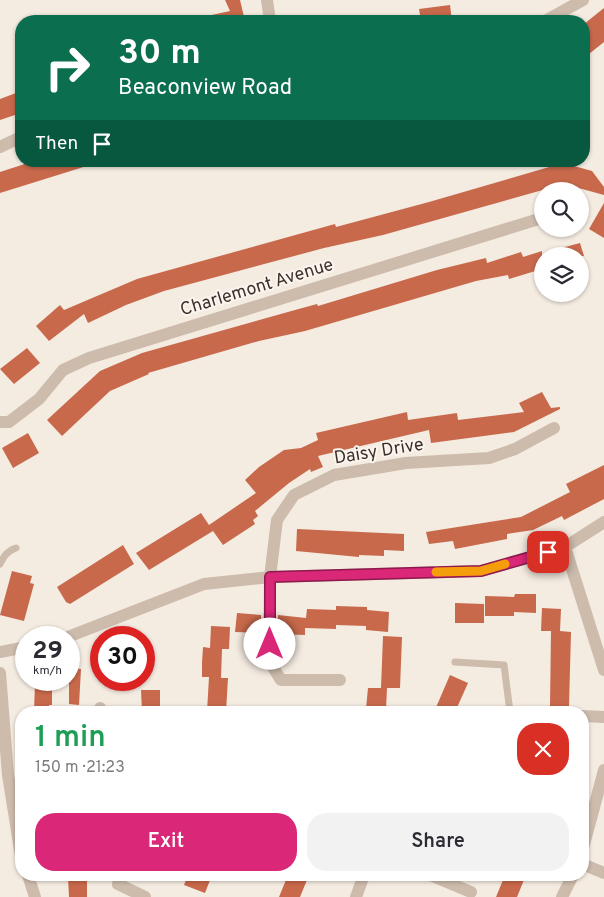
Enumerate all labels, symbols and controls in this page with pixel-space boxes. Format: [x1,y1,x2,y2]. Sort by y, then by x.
text: 30 m [118,32,201,76]
icon: right [35,35,100,100]
text: Beaconview Road [118,75,292,102]
icon: arrive [88,130,116,158]
text: Then [35,132,78,156]
map controls [534,182,589,302]
button: search [534,182,589,237]
button: layers [534,247,589,302]
street label: Charlemont Avenue [178,254,336,322]
street label: Daisy Drive [333,434,425,470]
pin [527,531,569,573]
icon: arrive [534,538,562,566]
position arrow [243,617,295,669]
speed limit sign: 30 [90,626,155,691]
text: 29 [32,636,63,668]
text: km/h [33,663,62,679]
text: 1 min [35,720,106,757]
button: close [517,723,569,775]
text: 150 m · 21:23 [35,758,125,778]
button: Exit [35,813,297,871]
button: Share [307,813,569,871]

